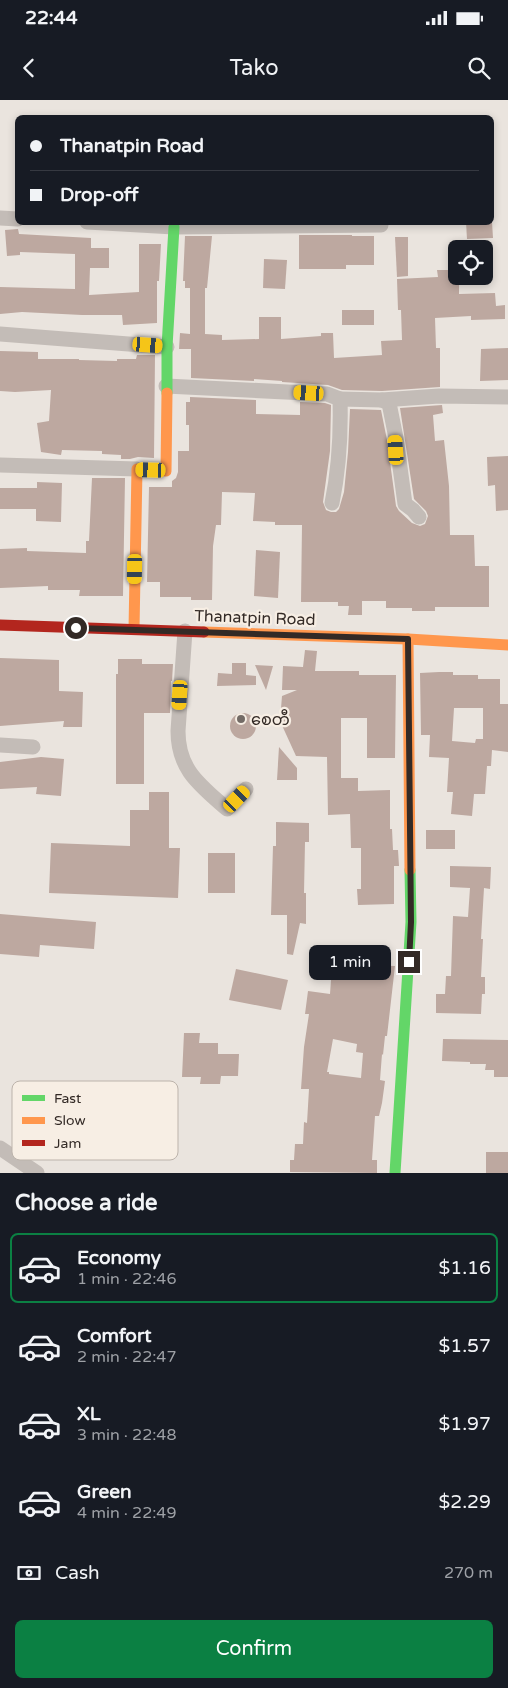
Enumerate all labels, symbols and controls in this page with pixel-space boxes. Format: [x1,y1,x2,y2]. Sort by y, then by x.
text: 22:44 [25,7,78,29]
icon: back [15,54,43,82]
icon: search [465,54,493,82]
text: Tako [229,55,279,81]
text: Thanatpin Road [60,135,204,157]
text: Drop-off [60,184,139,206]
map controls [448,240,493,285]
button: locate [448,240,493,285]
car [132,336,163,354]
car [293,385,324,401]
car [387,435,404,465]
car [135,462,166,478]
car [127,554,142,584]
street label: Thanatpin Road [194,606,316,630]
route start [65,617,87,639]
car [171,680,188,710]
place label: စေတီ [251,709,290,730]
marker: စေတီ [235,713,247,725]
car [221,783,252,815]
callout: 1 min [309,944,392,980]
route end [398,951,420,973]
text: 1 min [329,952,371,972]
legend [12,1081,178,1160]
text: Fast [54,1090,82,1107]
text: Slow [54,1112,86,1129]
text: Jam [54,1135,81,1152]
text: Choose a ride [15,1190,158,1216]
icon: car [17,1246,62,1291]
text: Economy [77,1247,161,1269]
text: $1.16 [439,1257,491,1279]
text: 1 min · 22:46 [77,1269,176,1289]
icon: car [17,1324,62,1369]
text: Comfort [77,1325,151,1347]
text: $1.57 [439,1335,491,1357]
text: 2 min · 22:47 [77,1347,176,1367]
icon: car [17,1402,62,1447]
text: XL [77,1403,101,1425]
text: $1.97 [439,1413,491,1435]
text: 3 min · 22:48 [77,1425,176,1445]
icon: car [17,1480,62,1525]
text: Green [77,1481,131,1503]
text: $2.29 [439,1491,491,1513]
text: 4 min · 22:49 [77,1503,176,1523]
icon: cash [15,1559,43,1587]
text: Cash [55,1562,100,1584]
text: 270 m [444,1563,493,1583]
button: Confirm [15,1620,493,1678]

